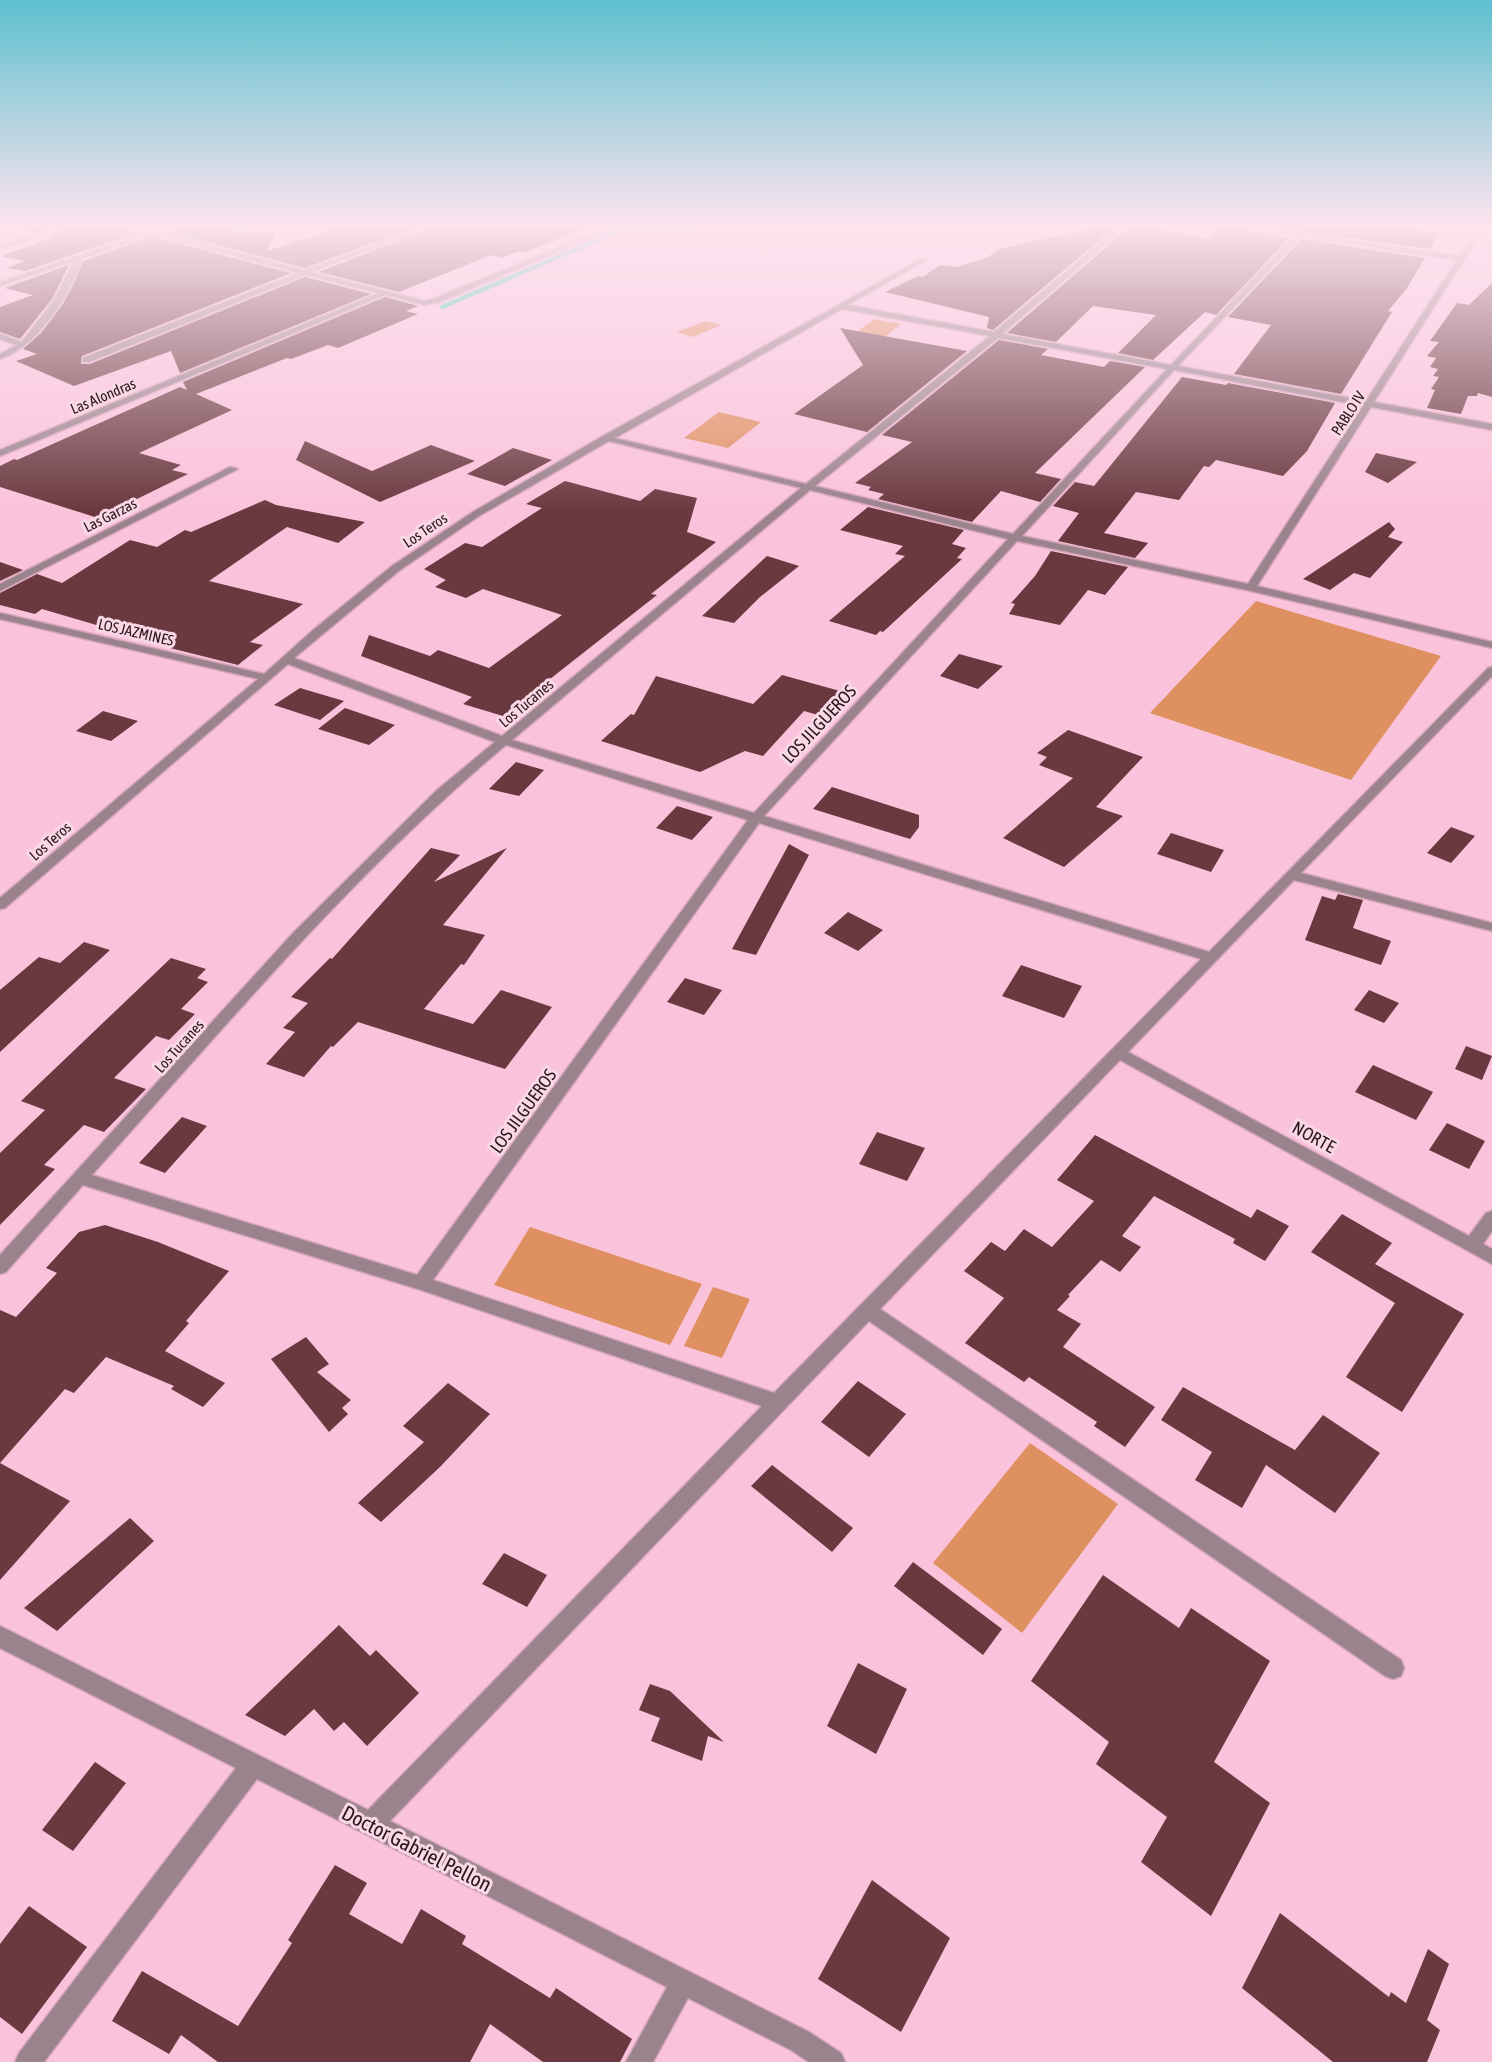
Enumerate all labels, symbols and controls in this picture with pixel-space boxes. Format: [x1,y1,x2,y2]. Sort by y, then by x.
street label: Las Alondras [68,375,138,417]
street label: PABLO IV [1328,387,1369,438]
street label: Las Garzas [81,494,139,536]
street label: Los Teros [400,509,450,551]
street label: LOS JAZMINES [97,615,175,649]
street label: Los Tucanes [496,676,556,730]
street label: LOS JILGUEROS [778,680,861,767]
street label: Los Teros [26,818,74,864]
street label: Los Tucanes [151,1016,207,1076]
street label: LOS JILGUEROS [485,1065,561,1157]
street label: NORTE [1289,1117,1339,1157]
street label: Doctor Gabriel Pellon [338,1800,496,1896]

